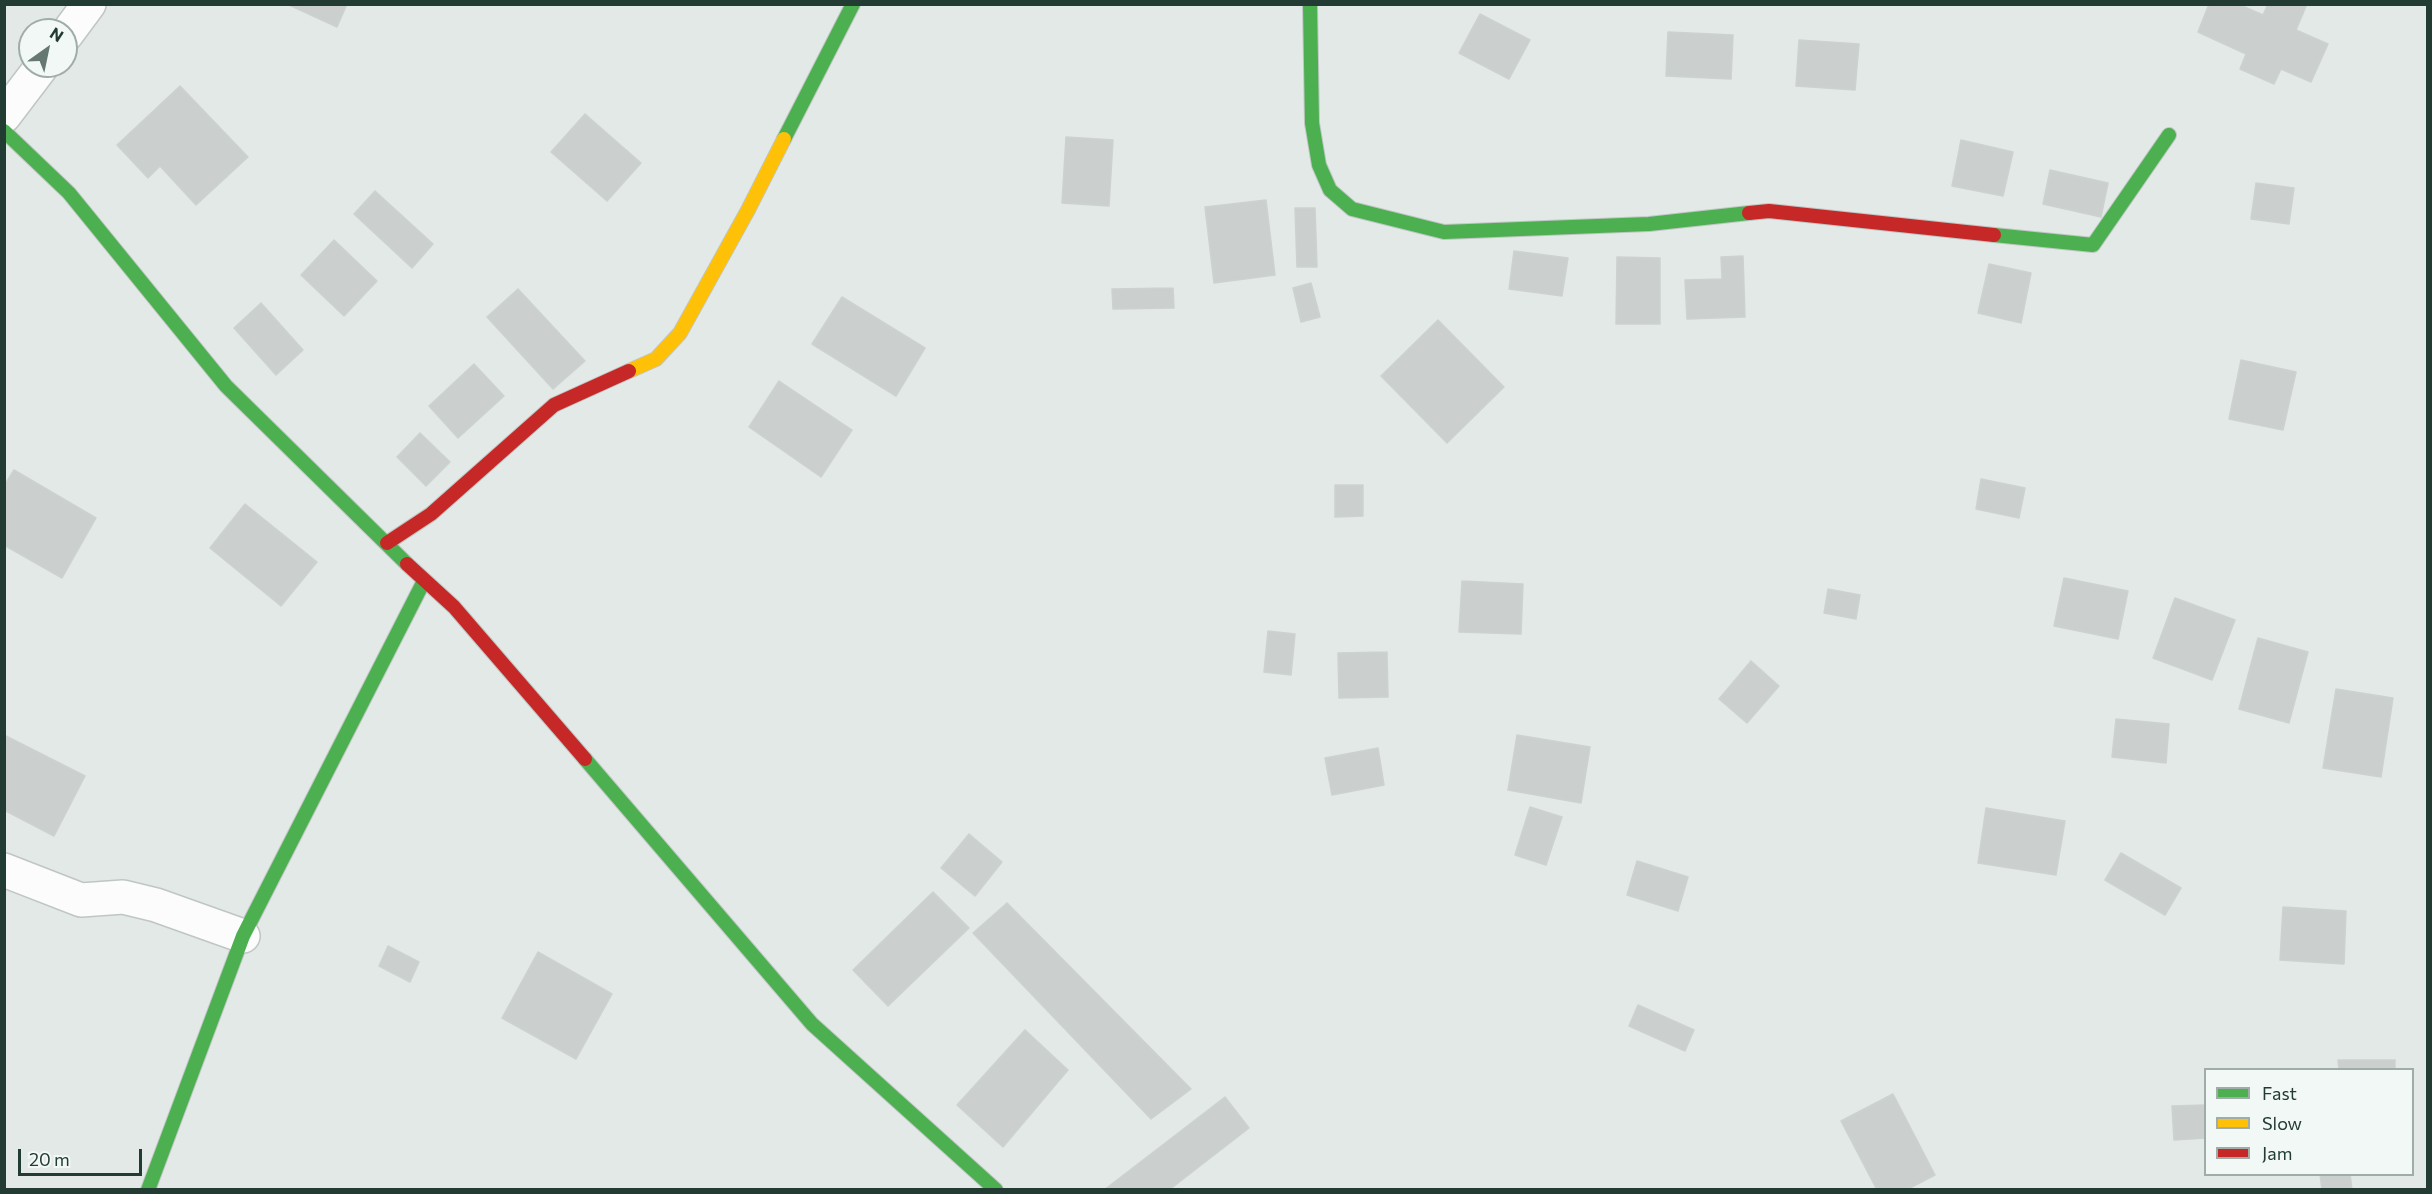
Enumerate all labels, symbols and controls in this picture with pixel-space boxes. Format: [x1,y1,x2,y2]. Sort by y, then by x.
north arrow [18,18,78,78]
text: N [47,23,67,45]
legend [2204,1068,2414,1176]
text: Fast [2262,1082,2297,1104]
text: Slow [2262,1112,2302,1134]
scale bar [21,1137,146,1175]
text: Jam [2262,1142,2292,1164]
text: 20 m [29,1148,70,1170]

